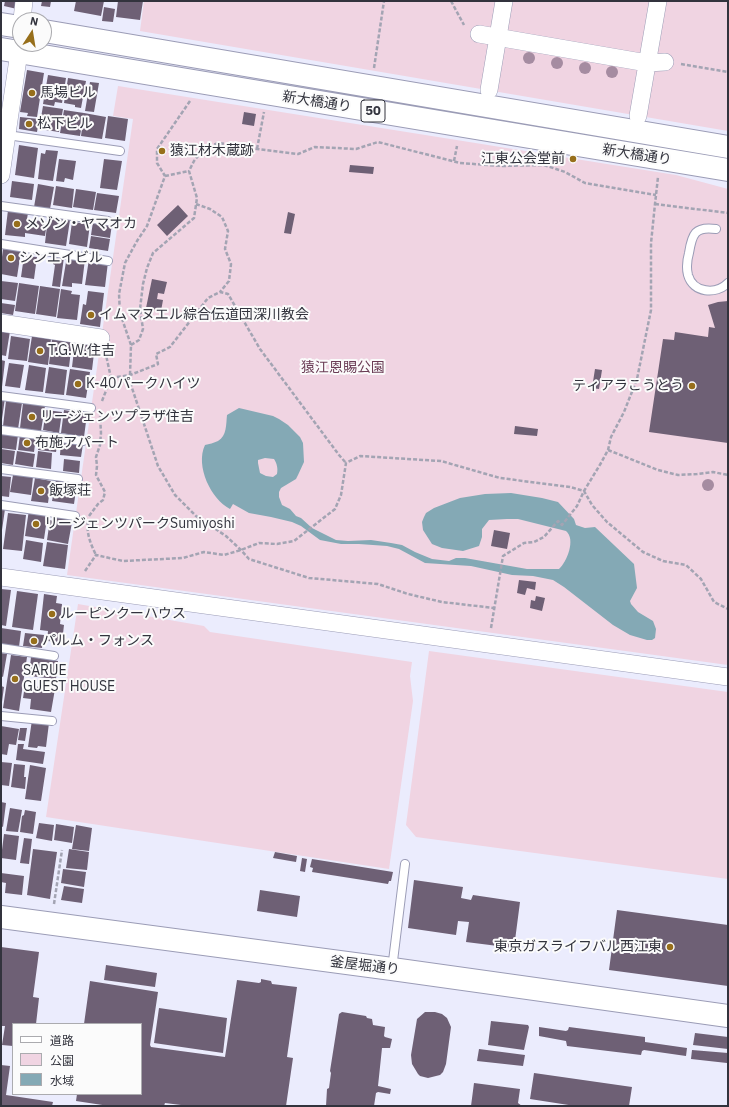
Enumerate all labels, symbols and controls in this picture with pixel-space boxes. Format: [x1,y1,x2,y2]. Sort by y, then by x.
north arrow [12,12,52,52]
text: N [29,14,40,29]
place label: 馬場ビル [40,85,96,101]
marker: 馬場ビル [27,88,37,98]
street label: 新大橋通り [281,88,353,116]
road number: 50 [361,100,385,122]
place label: 松下ビル [37,116,93,132]
marker: 松下ビル [24,119,34,129]
street label: 新大橋通り [601,141,673,169]
place label: 猿江材木蔵跡 [170,143,254,159]
marker: 猿江材木蔵跡 [157,146,167,156]
place label: 江東公会堂前 [481,151,565,167]
marker: 江東公会堂前 [568,154,578,164]
place label: メゾン・ヤマオカ [25,216,137,232]
marker: メゾン・ヤマオカ [12,219,22,229]
place label: シンエイビル [19,250,103,266]
marker: シンエイビル [6,253,16,263]
place label: イムマヌエル綜合伝道団深川教会 [99,307,309,323]
marker: イムマヌエル綜合伝道団深川教会 [86,310,96,320]
place label: T.G.W.住吉 [48,343,115,359]
marker: T.G.W.住吉 [35,346,45,356]
park label: 猿江恩賜公園 [301,360,385,376]
place label: K-40パークハイツ [86,376,200,392]
place label: ティアラこうとう [572,378,684,394]
marker: K-40パークハイツ [73,379,83,389]
marker: ティアラこうとう [687,381,697,391]
place label: リージェンツプラザ住吉 [40,409,194,425]
marker: リージェンツプラザ住吉 [27,412,37,422]
place label: 布施アパート [35,435,119,451]
marker: 布施アパート [22,438,32,448]
place label: 飯塚荘 [49,483,91,499]
marker: 飯塚荘 [36,486,46,496]
place label: リージェンツパークSumiyoshi [44,516,235,532]
marker: リージェンツパークSumiyoshi [31,519,41,529]
place label: ルーピンクーハウス [60,606,186,622]
marker: ルーピンクーハウス [47,609,57,619]
place label: パルム・フォンス [42,633,154,649]
marker: パルム・フォンス [29,636,39,646]
place label: SARUE GUEST HOUSE [23,663,115,696]
marker: SARUE GUEST HOUSE [10,674,20,684]
place label: 東京ガスライフバル西江東 [494,939,662,955]
marker: 東京ガスライフバル西江東 [665,942,675,952]
street label: 釜屋堀通り [329,953,401,979]
legend [12,1023,142,1095]
text: 道路 [50,1033,74,1048]
text: 公園 [50,1053,74,1068]
text: 水域 [50,1073,74,1088]

